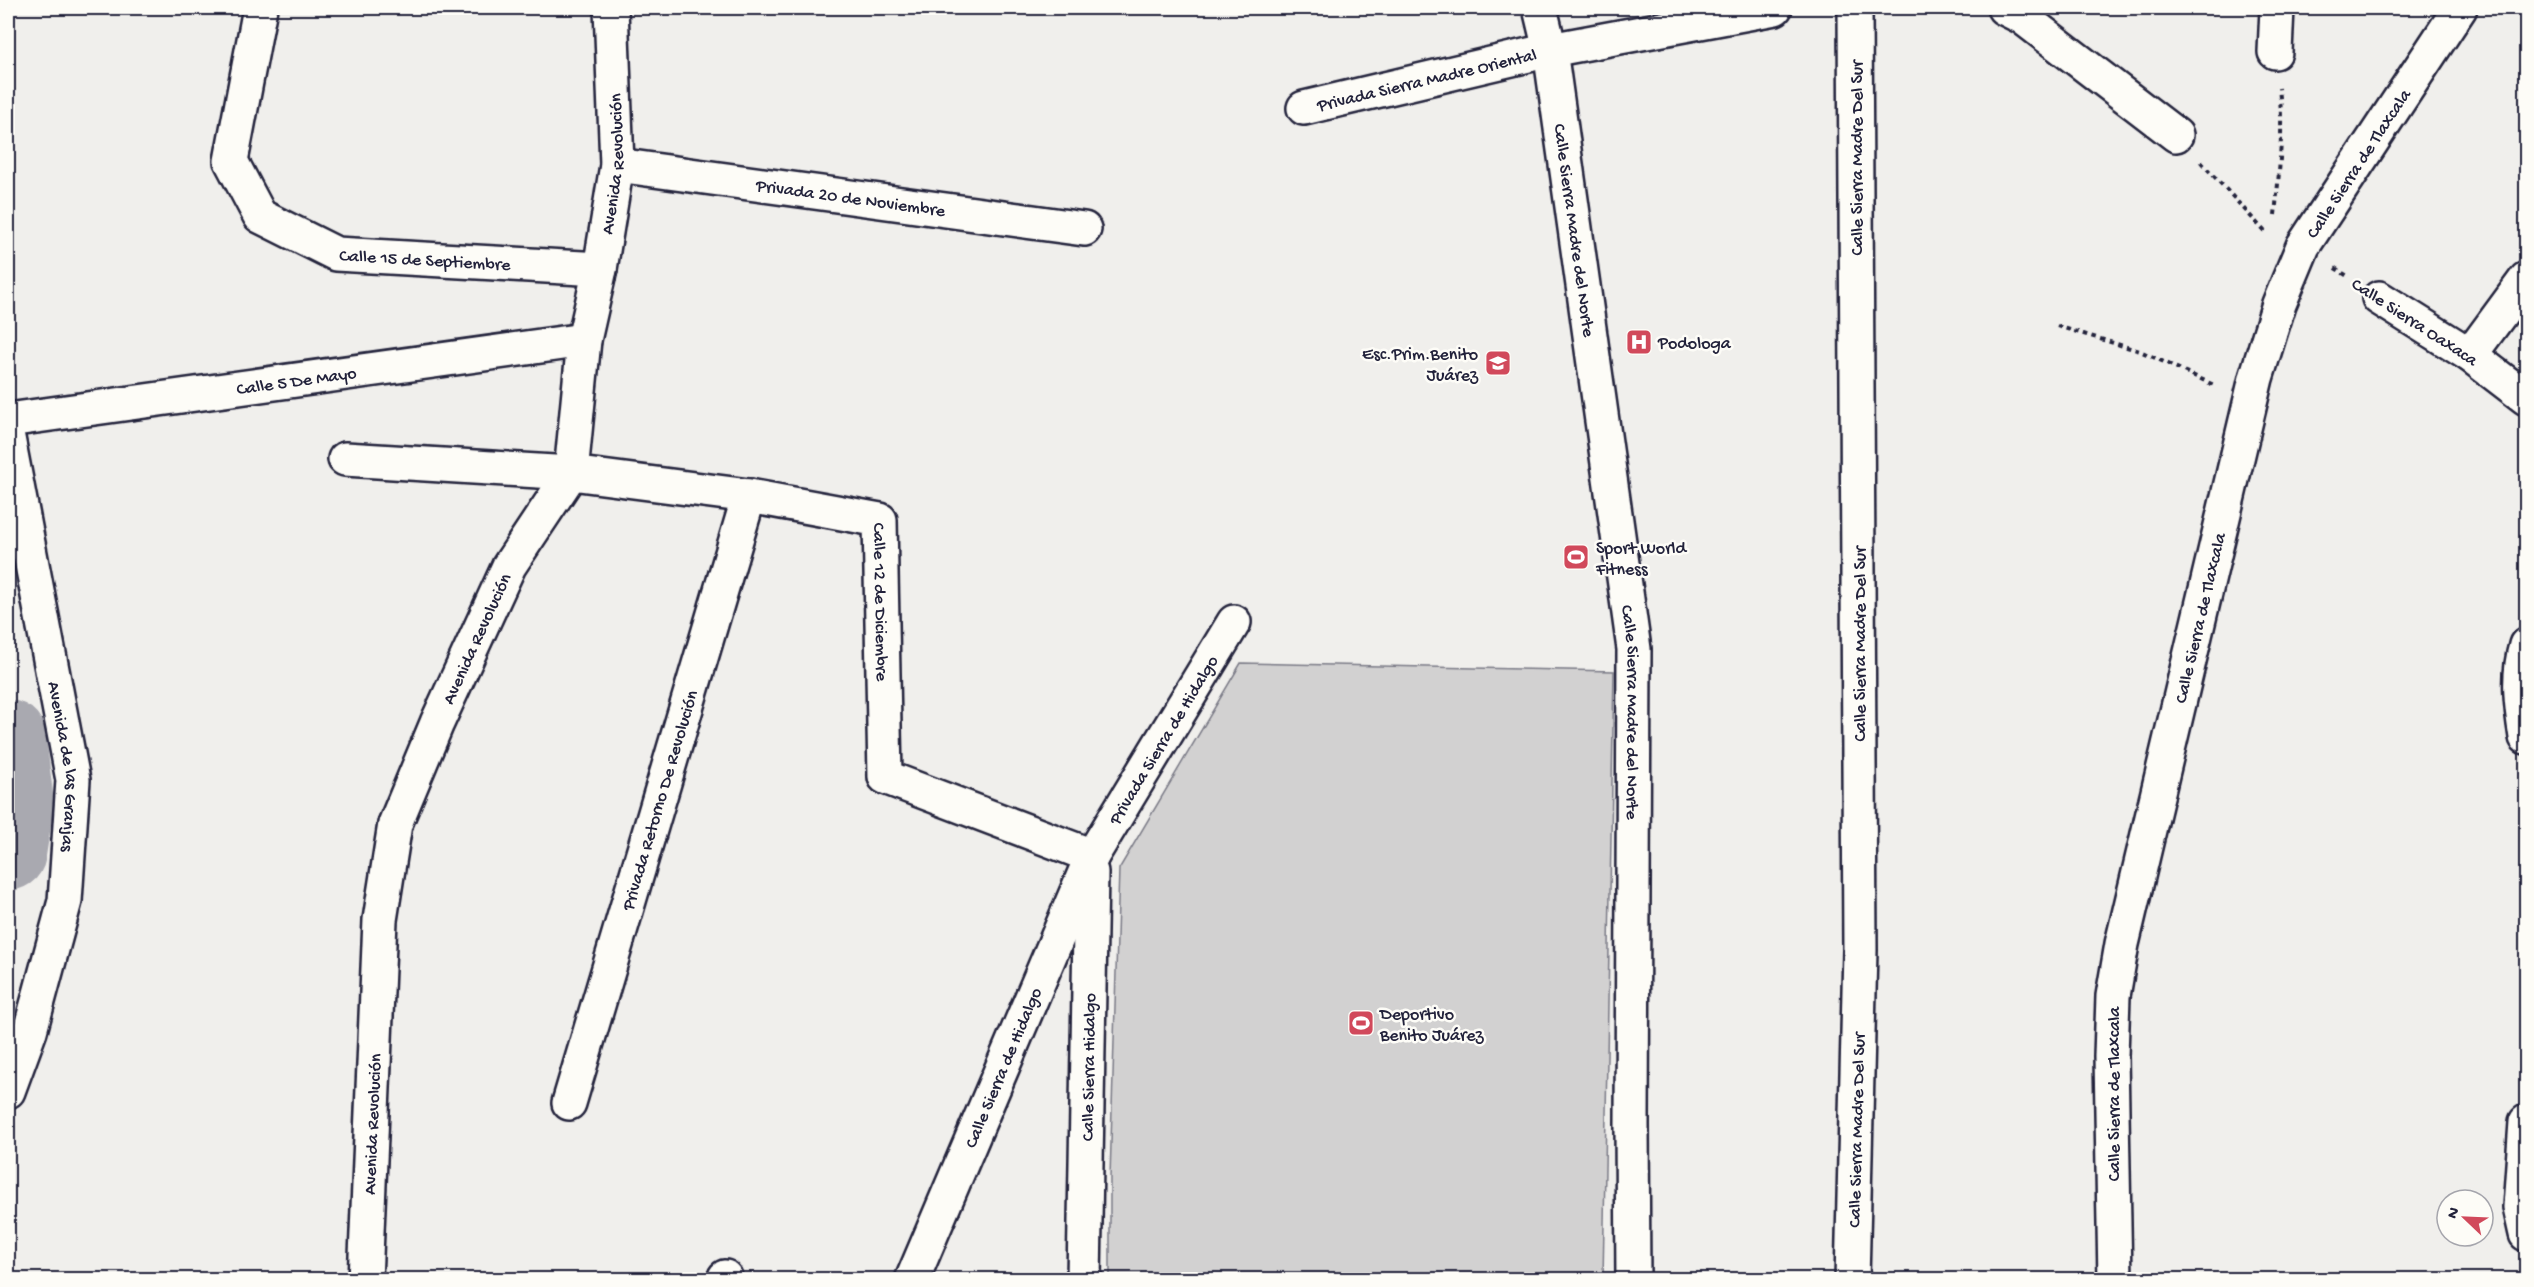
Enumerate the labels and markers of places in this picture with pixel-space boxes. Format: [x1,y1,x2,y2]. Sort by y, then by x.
hospital icon: Podologa [1624,327,1654,357]
place label: Podologa [1657,334,1732,355]
place label: Esc.Prim.Benito Juárez [1362,345,1479,387]
school or university icon: Esc.Prim.Benito Juárez [1483,348,1513,378]
place label: Sport World Fitness [1595,539,1688,581]
sports icon: Sport World Fitness [1561,542,1591,572]
place label: Deportivo Benito Juárez [1379,1005,1485,1047]
sports icon: Deportivo Benito Juárez [1346,1008,1376,1038]

